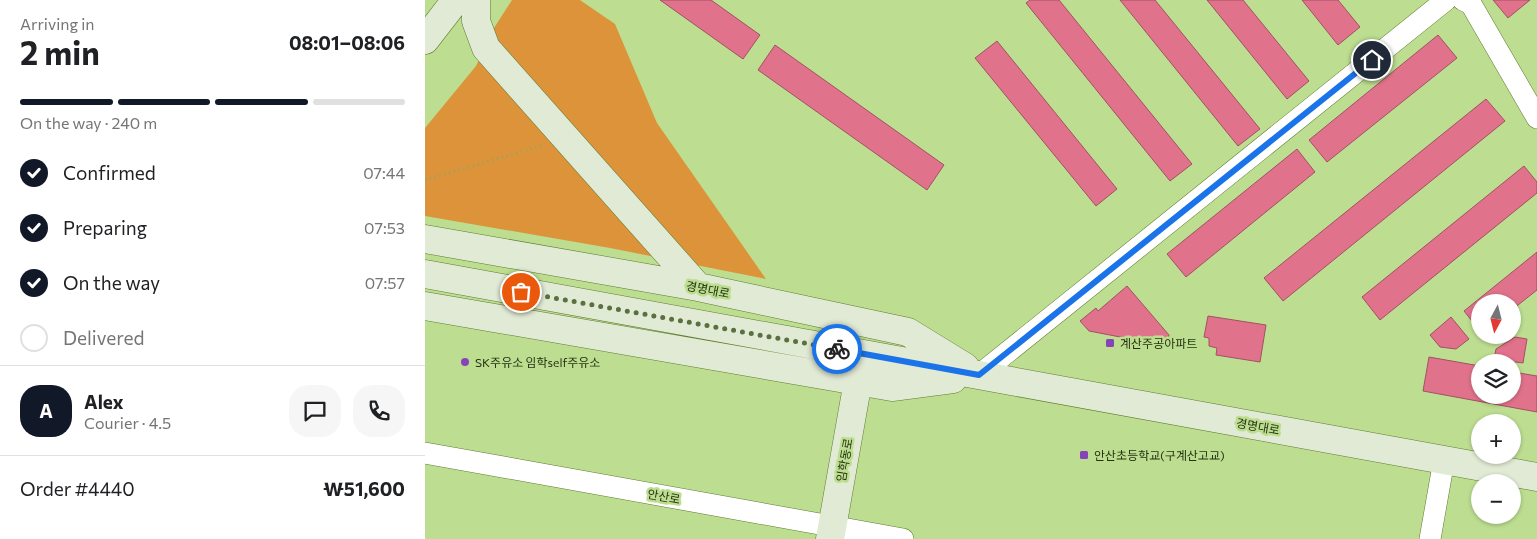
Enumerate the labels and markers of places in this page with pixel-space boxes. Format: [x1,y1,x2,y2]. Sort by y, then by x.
pin [1351,39,1393,81]
pin [500,271,542,313]
place label: 계산주공아파트 [1120,336,1197,350]
marker: 계산주공아파트 [1104,337,1116,349]
place label: SK주유소 임학self주유소 [475,355,600,369]
marker: SK주유소 임학self주유소 [459,356,471,368]
place label: 안산초등학교(구계산고교) [1094,448,1225,462]
marker: 안산초등학교(구계산고교) [1078,449,1090,461]

